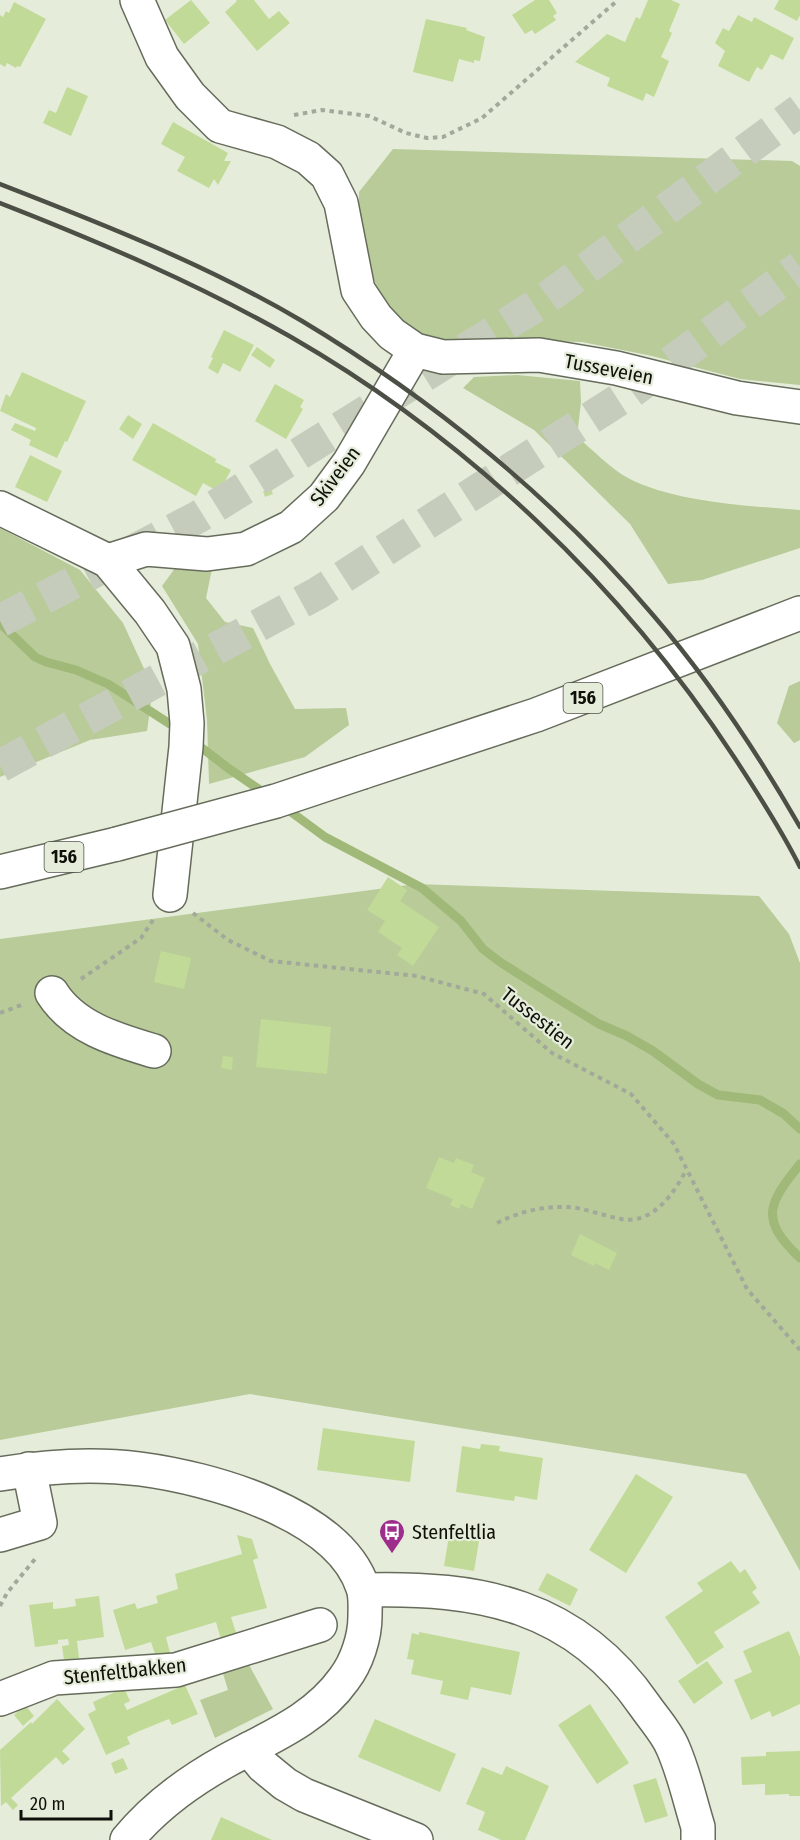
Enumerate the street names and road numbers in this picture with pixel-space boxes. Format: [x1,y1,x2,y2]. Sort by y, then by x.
street label: Tusseveien [563,349,655,389]
street label: Skiveien [305,441,365,511]
road number: 156 [564,683,602,713]
road number: 156 [44,842,84,872]
street label: Tussestien [497,982,579,1054]
street label: Stenfeltbakken [62,1653,188,1689]

